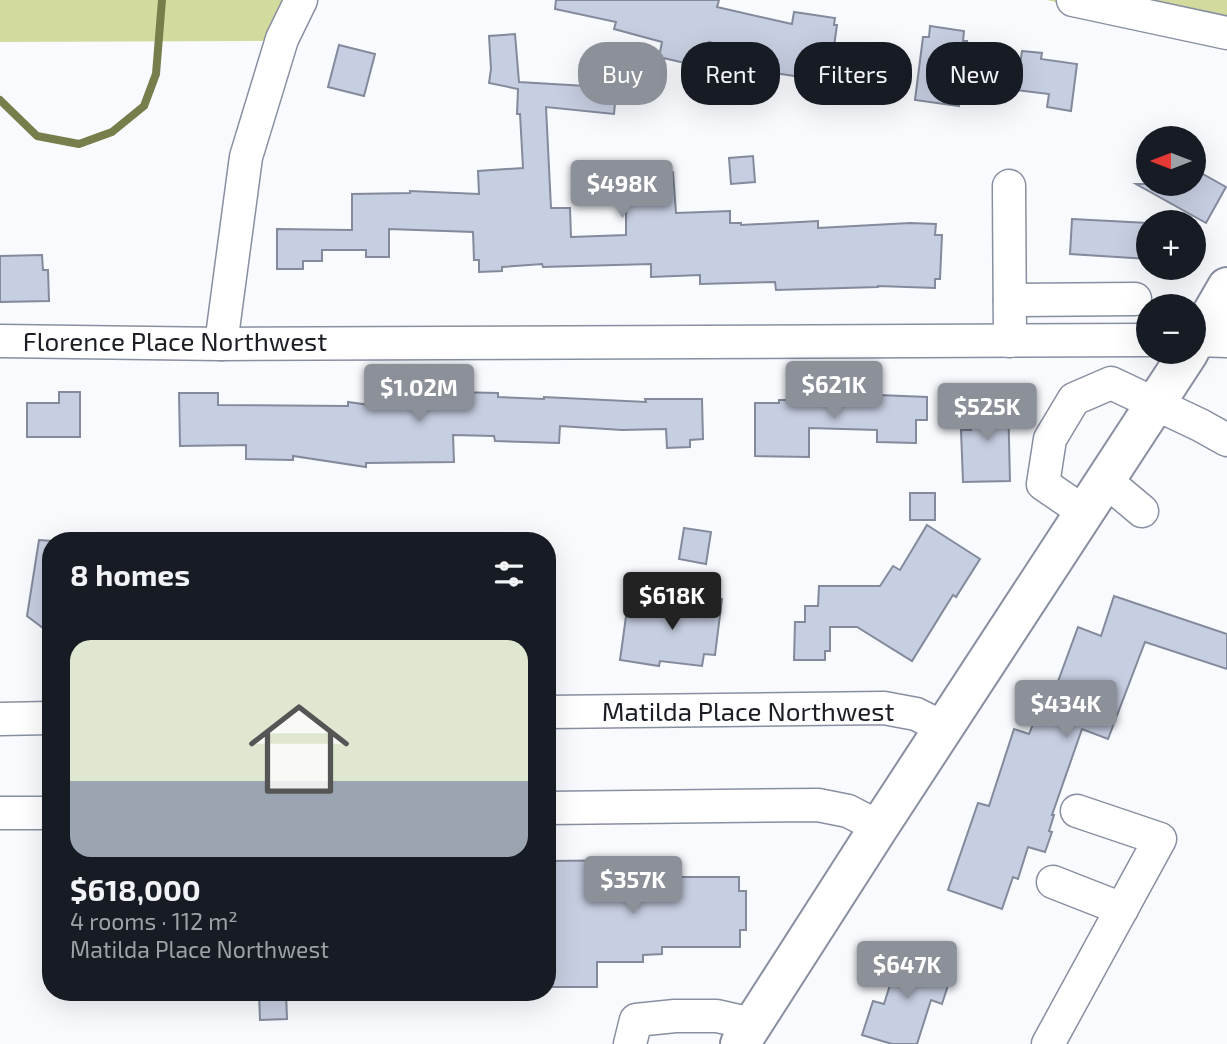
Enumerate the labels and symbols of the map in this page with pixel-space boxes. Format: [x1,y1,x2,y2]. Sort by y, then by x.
north arrow [1136,126,1206,196]
pin: $498K [573,160,671,220]
street label: Florence Place Northwest [23,325,327,356]
pin: $621K [785,362,883,421]
pin: $1.02M [362,364,476,424]
pin: $525K [938,384,1036,443]
pin: $618K [623,572,721,632]
pin: $434K [1017,680,1115,740]
street label: Matilda Place Northwest [602,695,894,726]
pin: $357K [584,856,682,916]
pin: $647K [858,942,956,1001]

